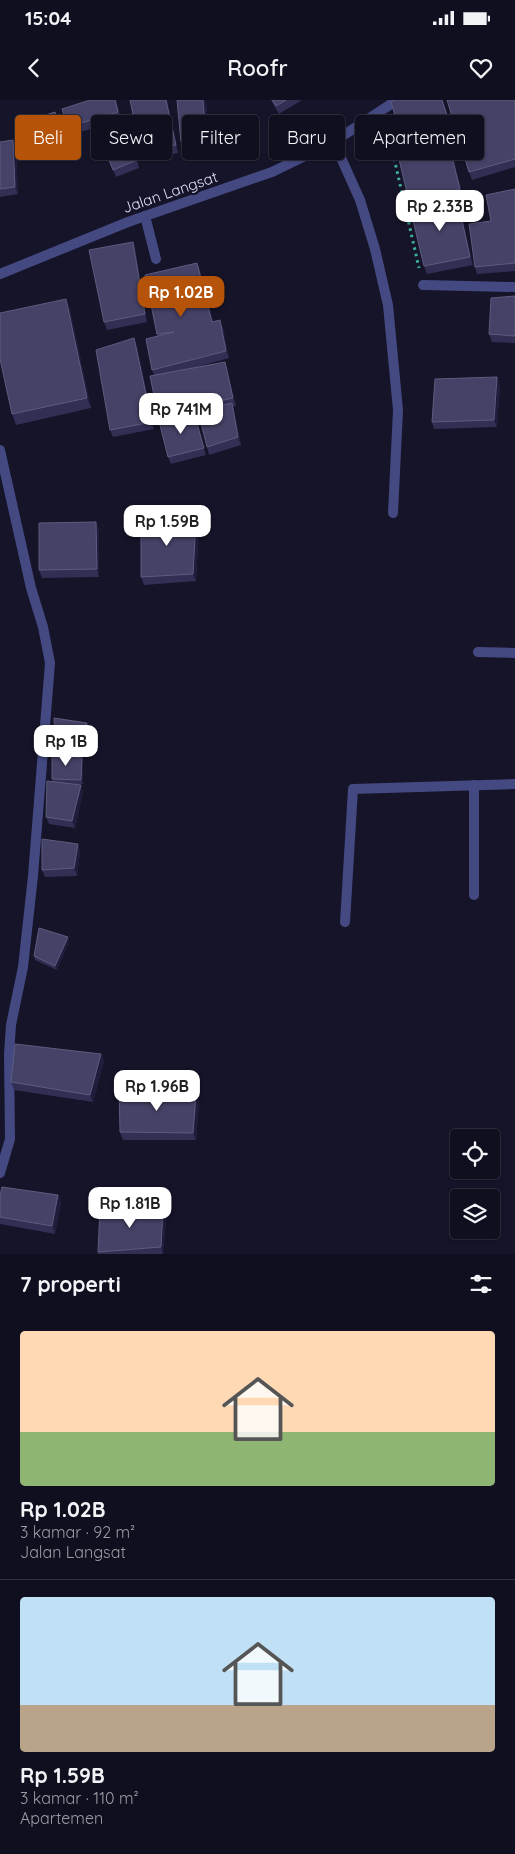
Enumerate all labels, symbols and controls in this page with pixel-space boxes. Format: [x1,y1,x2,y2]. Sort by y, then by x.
text: 15:04 [25,6,71,30]
icon: back [20,54,48,82]
text: Roofr [227,54,288,82]
icon: heart [467,54,495,82]
chip: Beli [15,115,81,160]
chip: Sewa [91,115,172,160]
chip: Filter [182,115,259,160]
chip: Baru [269,115,345,160]
chip: Apartemen [355,115,484,160]
street label: Jalan Langsat [120,167,220,217]
pin: Rp 2.33B [388,190,492,232]
text: Rp 2.33B [407,196,473,216]
pin: Rp 1.02B [129,276,233,318]
text: Rp 1.02B [148,282,214,302]
pin: Rp 741M [135,392,227,435]
text: Rp 741M [150,399,212,419]
pin: Rp 1.59B [115,504,219,547]
text: Rp 1.59B [135,511,199,531]
pin: Rp 1B [31,724,101,767]
text: Rp 1B [45,731,87,751]
pin: Rp 1.96B [105,1070,209,1112]
text: Rp 1.96B [125,1076,189,1096]
map controls [450,1129,500,1239]
button: locate [450,1129,500,1179]
pin: Rp 1.81B [78,1186,182,1229]
button: layers [450,1189,500,1239]
text: Rp 1.81B [99,1193,161,1213]
icon: filters [467,1270,495,1298]
text: 7 properti [20,1271,121,1297]
icon: home [213,1364,303,1454]
text: Rp 1.02B [20,1496,106,1522]
text: 3 kamar · 92 m² [20,1522,135,1542]
text: Jalan Langsat [20,1542,126,1562]
icon: home [213,1629,303,1719]
text: Rp 1.59B [20,1762,105,1788]
text: 3 kamar · 110 m² [20,1788,139,1808]
text: Apartemen [20,1808,103,1828]

